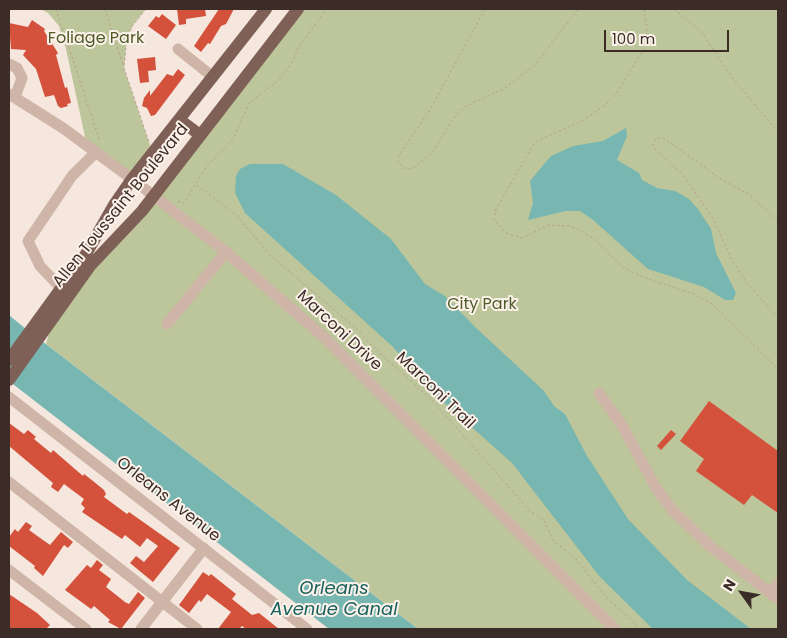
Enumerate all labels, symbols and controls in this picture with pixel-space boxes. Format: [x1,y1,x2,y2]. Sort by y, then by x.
scale bar [607,20,732,52]
text: 100 m [612,28,655,49]
park label: Foliage Park [48,29,144,49]
street label: Allen Toussaint Boulevard [49,120,193,292]
street label: Marconi Drive [293,287,385,375]
park label: City Park [447,295,517,315]
street label: Marconi Trail [392,349,478,433]
street label: Orleans Avenue [112,454,224,546]
north arrow [717,568,767,618]
text: N [718,575,741,595]
water label: Orleans Avenue Canal [270,578,398,620]

